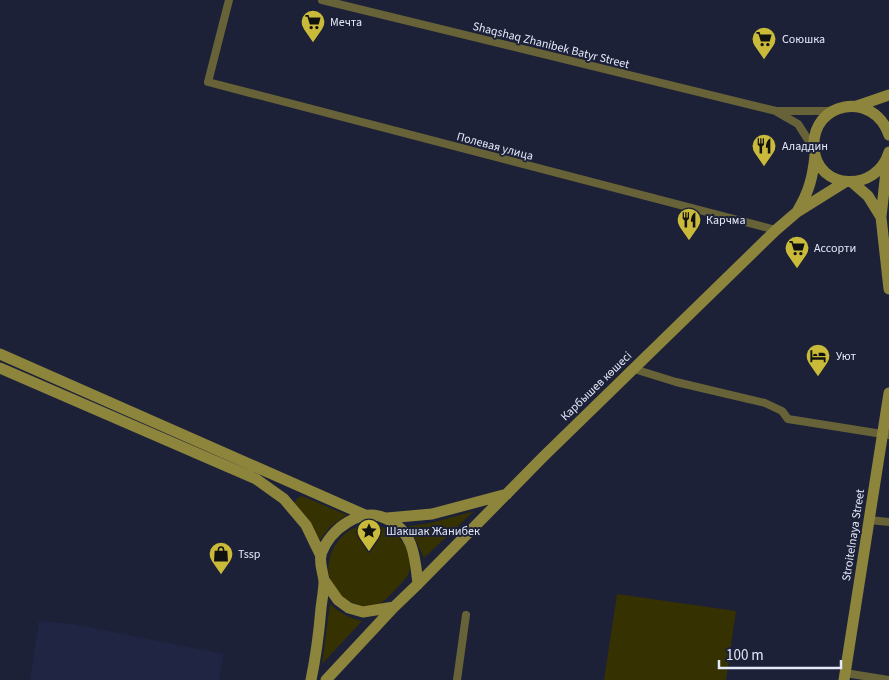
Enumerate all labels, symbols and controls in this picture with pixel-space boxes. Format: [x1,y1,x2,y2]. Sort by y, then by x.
supermarket icon: Мечта [300,9,326,43]
place label: Мечта [330,14,362,31]
street label: Shaqshaq Zhanibek Batyr Street [471,18,631,73]
supermarket icon: Союшка [751,26,777,60]
place label: Союшка [782,31,825,48]
street label: Полевая улица [455,128,535,165]
restaurant icon: Аладдин [751,133,777,167]
place label: Аладдин [782,138,828,155]
restaurant icon: Карчма [676,207,702,241]
place label: Карчма [706,212,745,229]
supermarket icon: Ассорти [784,235,810,269]
place label: Ассорти [814,240,856,257]
hotel icon: Уют [805,343,831,377]
street label: Карбышев көшесі [557,348,636,425]
place label: Уют [836,348,856,365]
street label: Stroitelnaya Street [838,488,869,582]
place icon: Шакшак Жанибек [356,518,382,552]
place label: Шакшак Жанибек [386,523,480,540]
shop icon: Tssp [208,541,234,575]
place label: Tssp [238,546,261,563]
scale bar [719,638,842,670]
text: 100 m [726,645,764,666]

